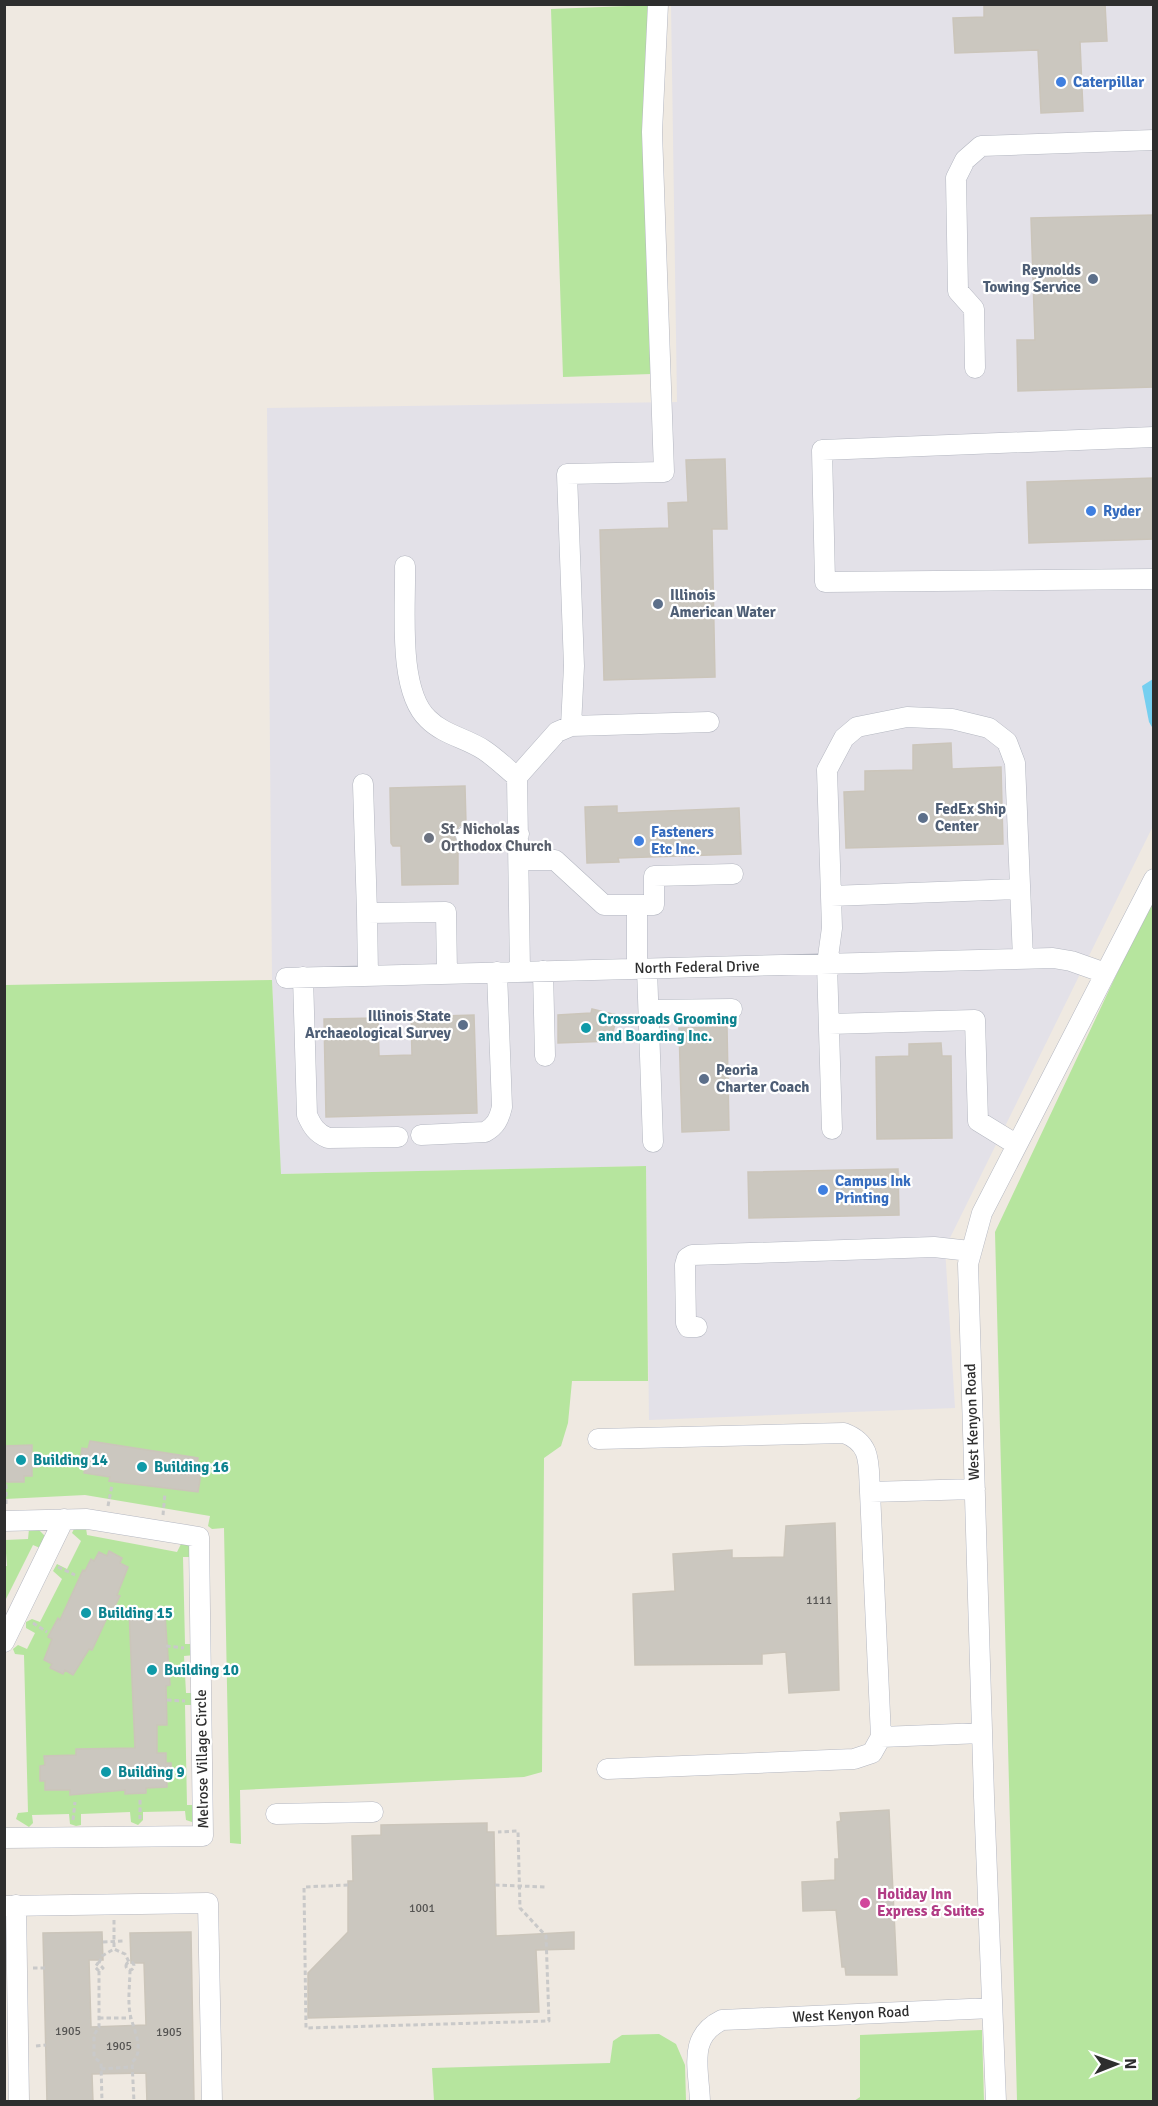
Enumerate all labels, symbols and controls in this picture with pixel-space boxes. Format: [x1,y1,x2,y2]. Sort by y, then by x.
place label: Caterpillar [1073,73,1144,91]
marker: Caterpillar [1054,75,1068,89]
place label: Reynolds Towing Service [983,261,1081,296]
marker: Reynolds Towing Service [1086,272,1100,286]
place label: Ryder [1103,502,1141,520]
marker: Ryder [1084,504,1098,518]
place label: Illinois American Water [670,586,776,621]
marker: Illinois American Water [651,597,665,611]
place label: FedEx Ship Center [935,800,1006,835]
marker: FedEx Ship Center [916,811,930,825]
place label: St. Nicholas Orthodox Church [441,820,552,855]
place label: Fasteners Etc Inc. [651,823,714,858]
marker: St. Nicholas Orthodox Church [422,831,436,845]
marker: Fasteners Etc Inc. [632,834,646,848]
street label: North Federal Drive [634,957,760,977]
place label: Illinois State Archaeological Survey [305,1007,452,1042]
place label: Crossroads Grooming and Boarding Inc. [598,1010,737,1045]
marker: Illinois State Archaeological Survey [456,1018,470,1032]
marker: Crossroads Grooming and Boarding Inc. [579,1021,593,1035]
place label: Peoria Charter Coach [716,1061,809,1096]
marker: Peoria Charter Coach [697,1072,711,1086]
place label: Campus Ink Printing [835,1172,911,1207]
marker: Campus Ink Printing [816,1183,830,1197]
street label: West Kenyon Road [961,1363,983,1481]
place label: Building 14 [33,1451,108,1469]
marker: Building 14 [14,1453,28,1467]
place label: Building 16 [154,1458,229,1476]
marker: Building 16 [135,1460,149,1474]
house number: 1111 [806,1593,832,1608]
place label: Building 15 [98,1604,173,1622]
marker: Building 15 [79,1606,93,1620]
place label: Building 10 [164,1661,239,1679]
marker: Building 10 [145,1663,159,1677]
street label: Melrose Village Circle [192,1689,212,1829]
place label: Building 9 [118,1763,185,1781]
marker: Building 9 [99,1765,113,1779]
place label: Holiday Inn Express & Suites [877,1885,985,1920]
marker: Holiday Inn Express & Suites [858,1896,872,1910]
house number: 1001 [409,1901,435,1916]
street label: West Kenyon Road [792,2002,910,2026]
house number: 1905 [55,2024,81,2039]
house number: 1905 [156,2025,182,2040]
north arrow [1086,2034,1146,2094]
house number: 1905 [106,2039,132,2054]
text: N [1120,2058,1140,2069]

